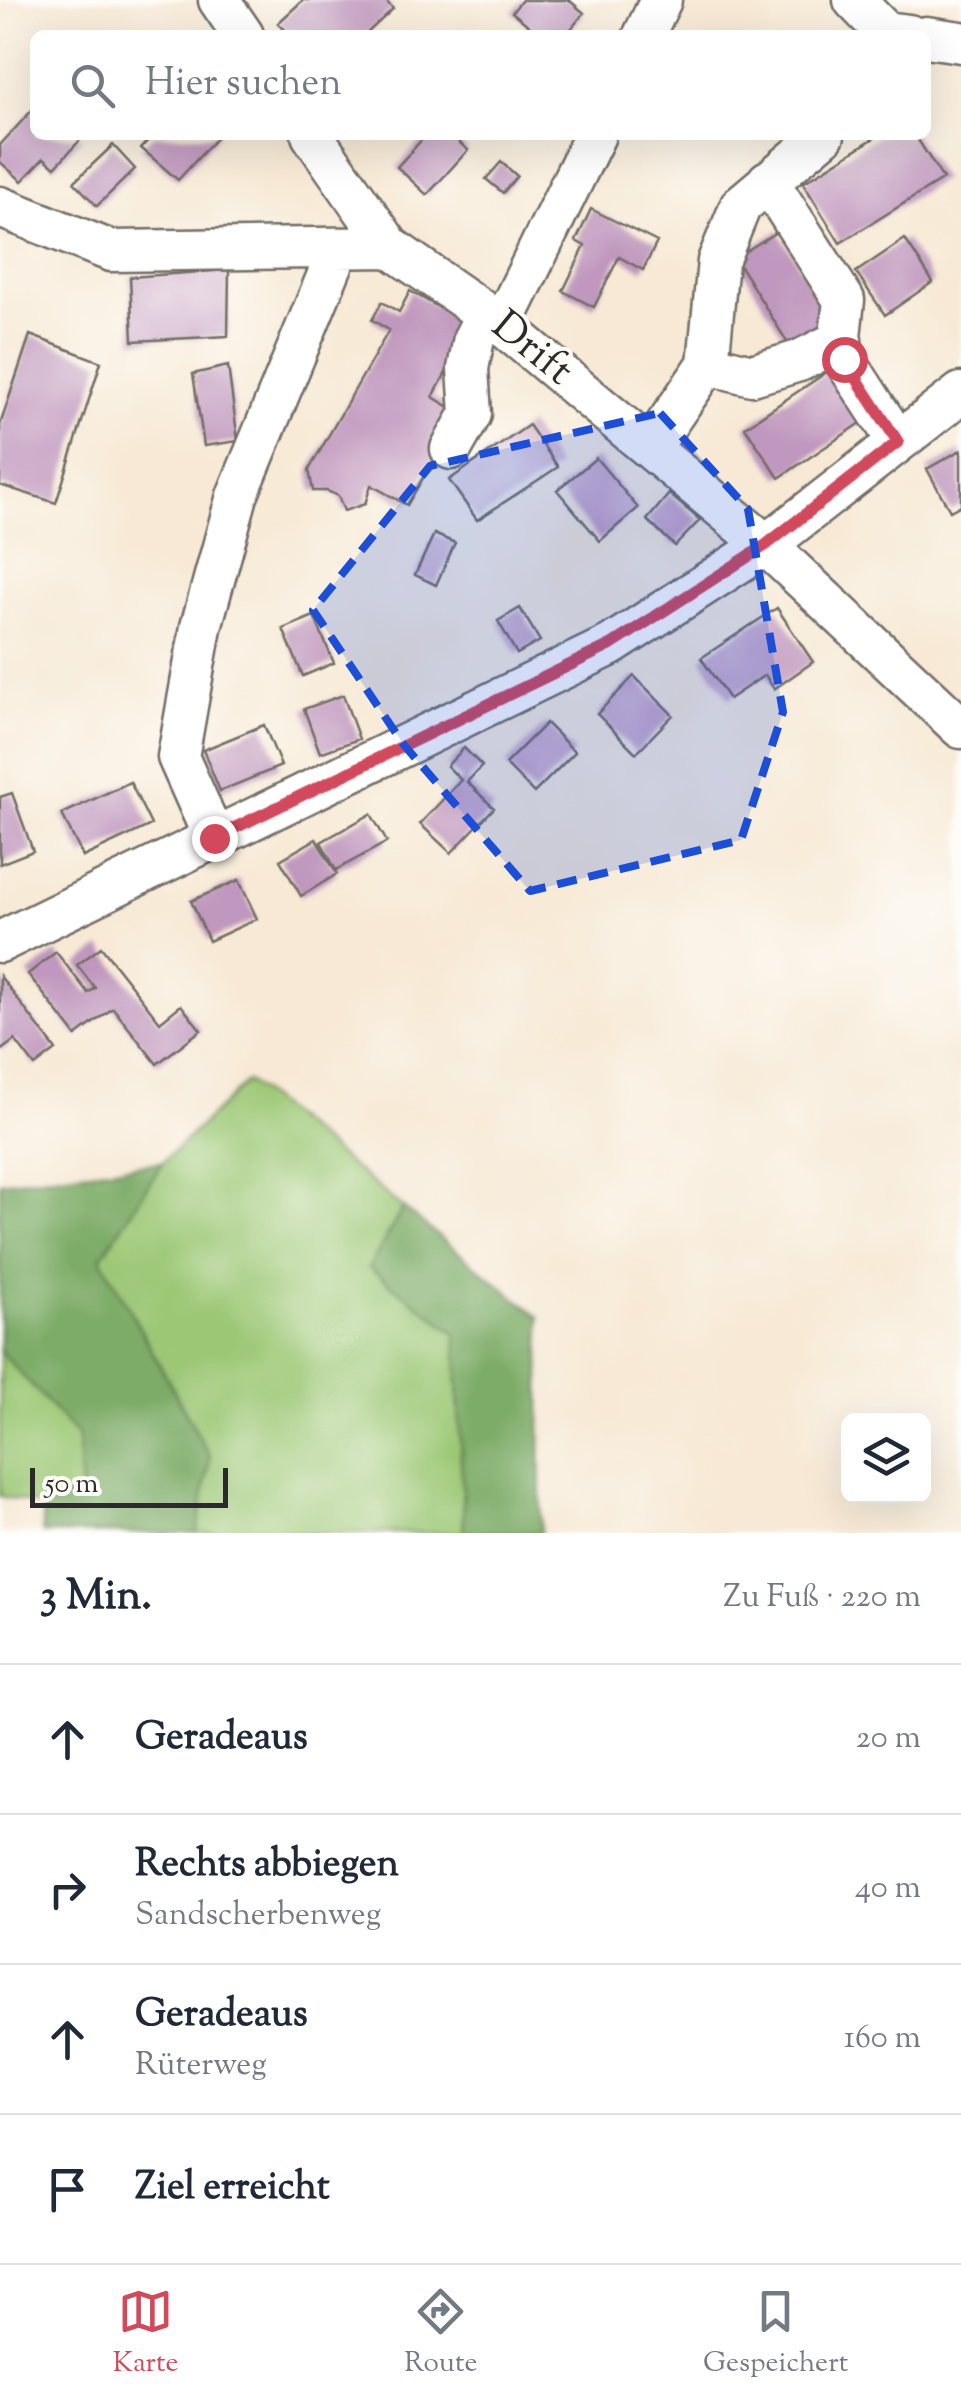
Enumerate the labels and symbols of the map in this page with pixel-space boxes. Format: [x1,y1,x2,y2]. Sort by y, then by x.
street label: Drift [477,298,585,402]
route start [822,337,868,383]
route end [192,816,238,862]
scale bar [30,1463,228,1508]

